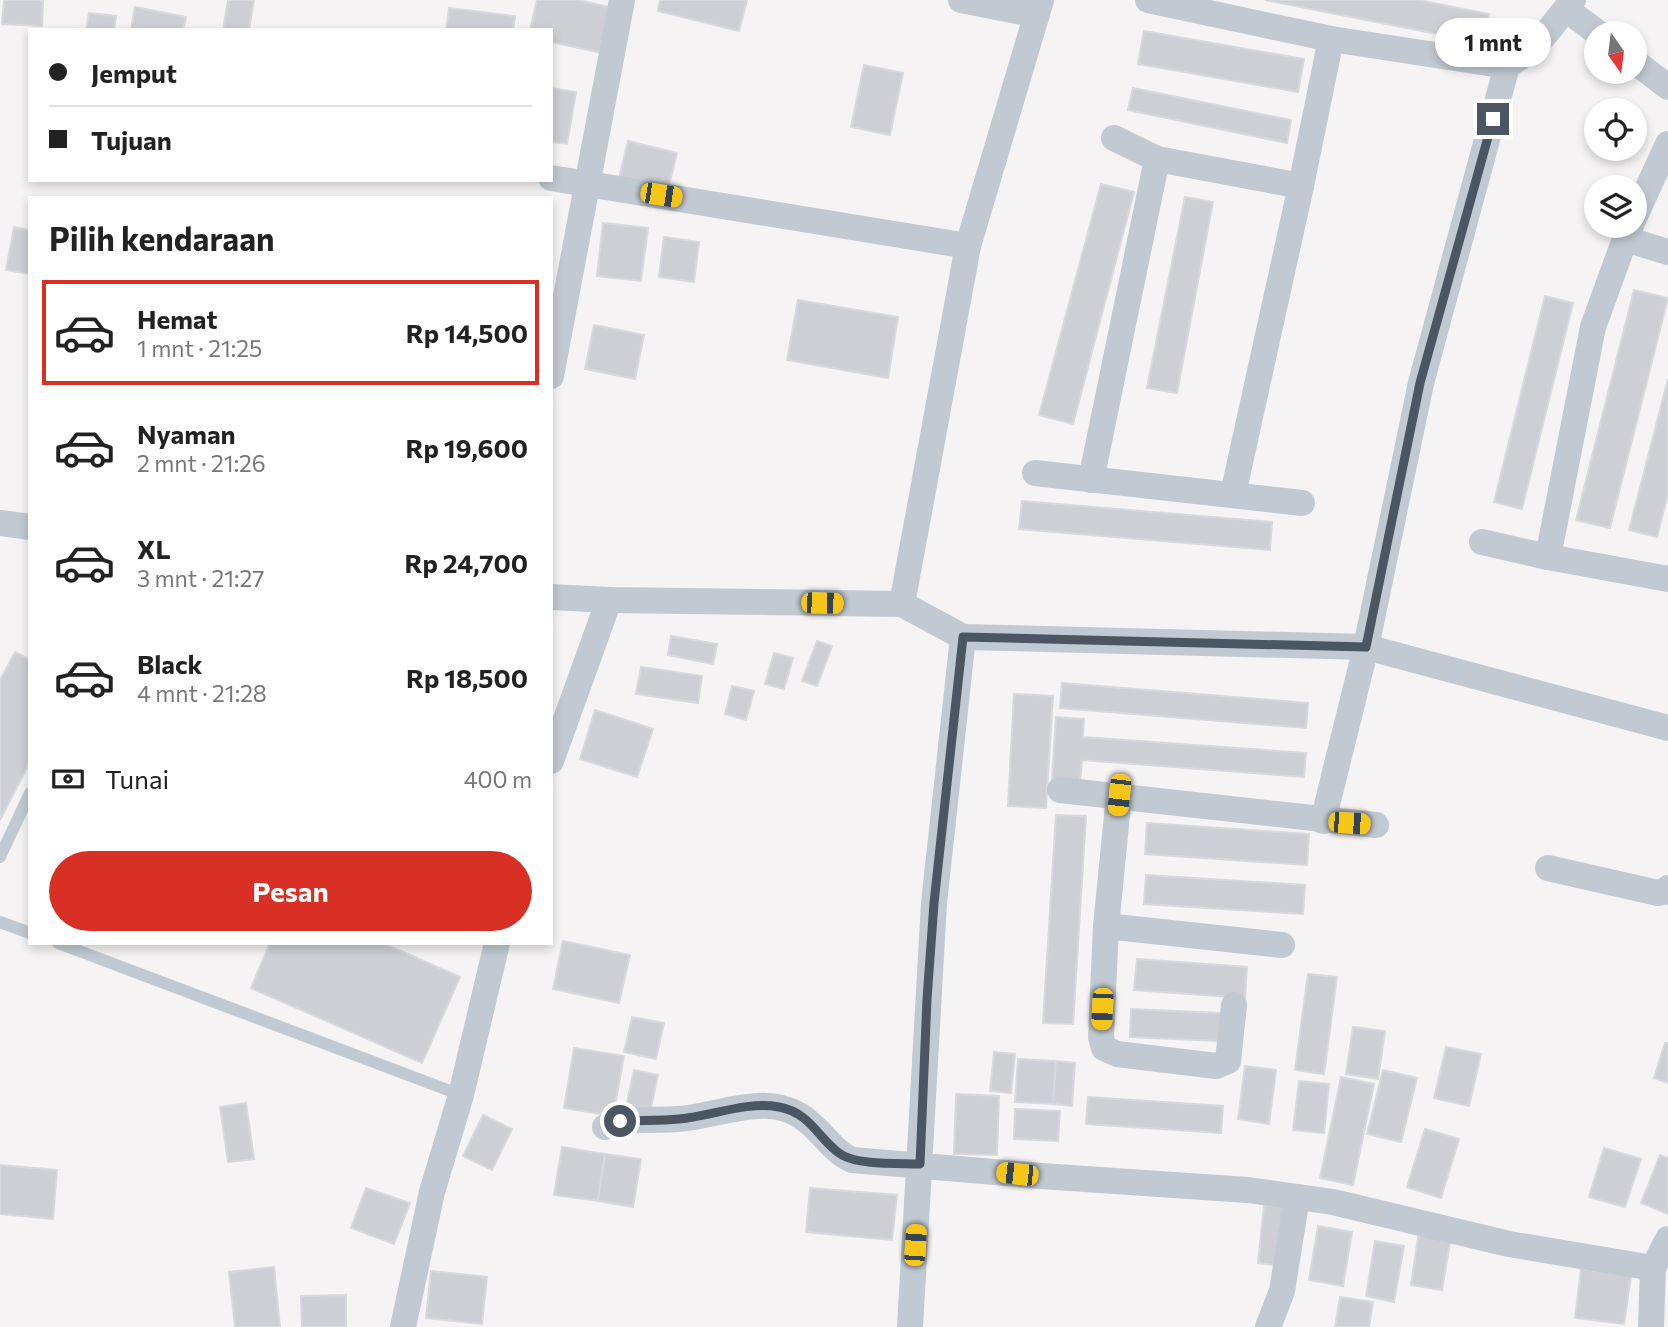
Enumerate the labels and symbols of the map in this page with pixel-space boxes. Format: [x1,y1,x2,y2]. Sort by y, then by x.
callout: 1 mnt [1435,18,1551,66]
north arrow [1584,21,1647,84]
route end [1477,103,1509,135]
car [639,181,684,209]
car [801,592,844,614]
car [1107,773,1132,817]
car [1328,811,1371,835]
car [1091,987,1114,1031]
route start [604,1105,636,1137]
car [996,1161,1039,1187]
car [904,1223,927,1267]

